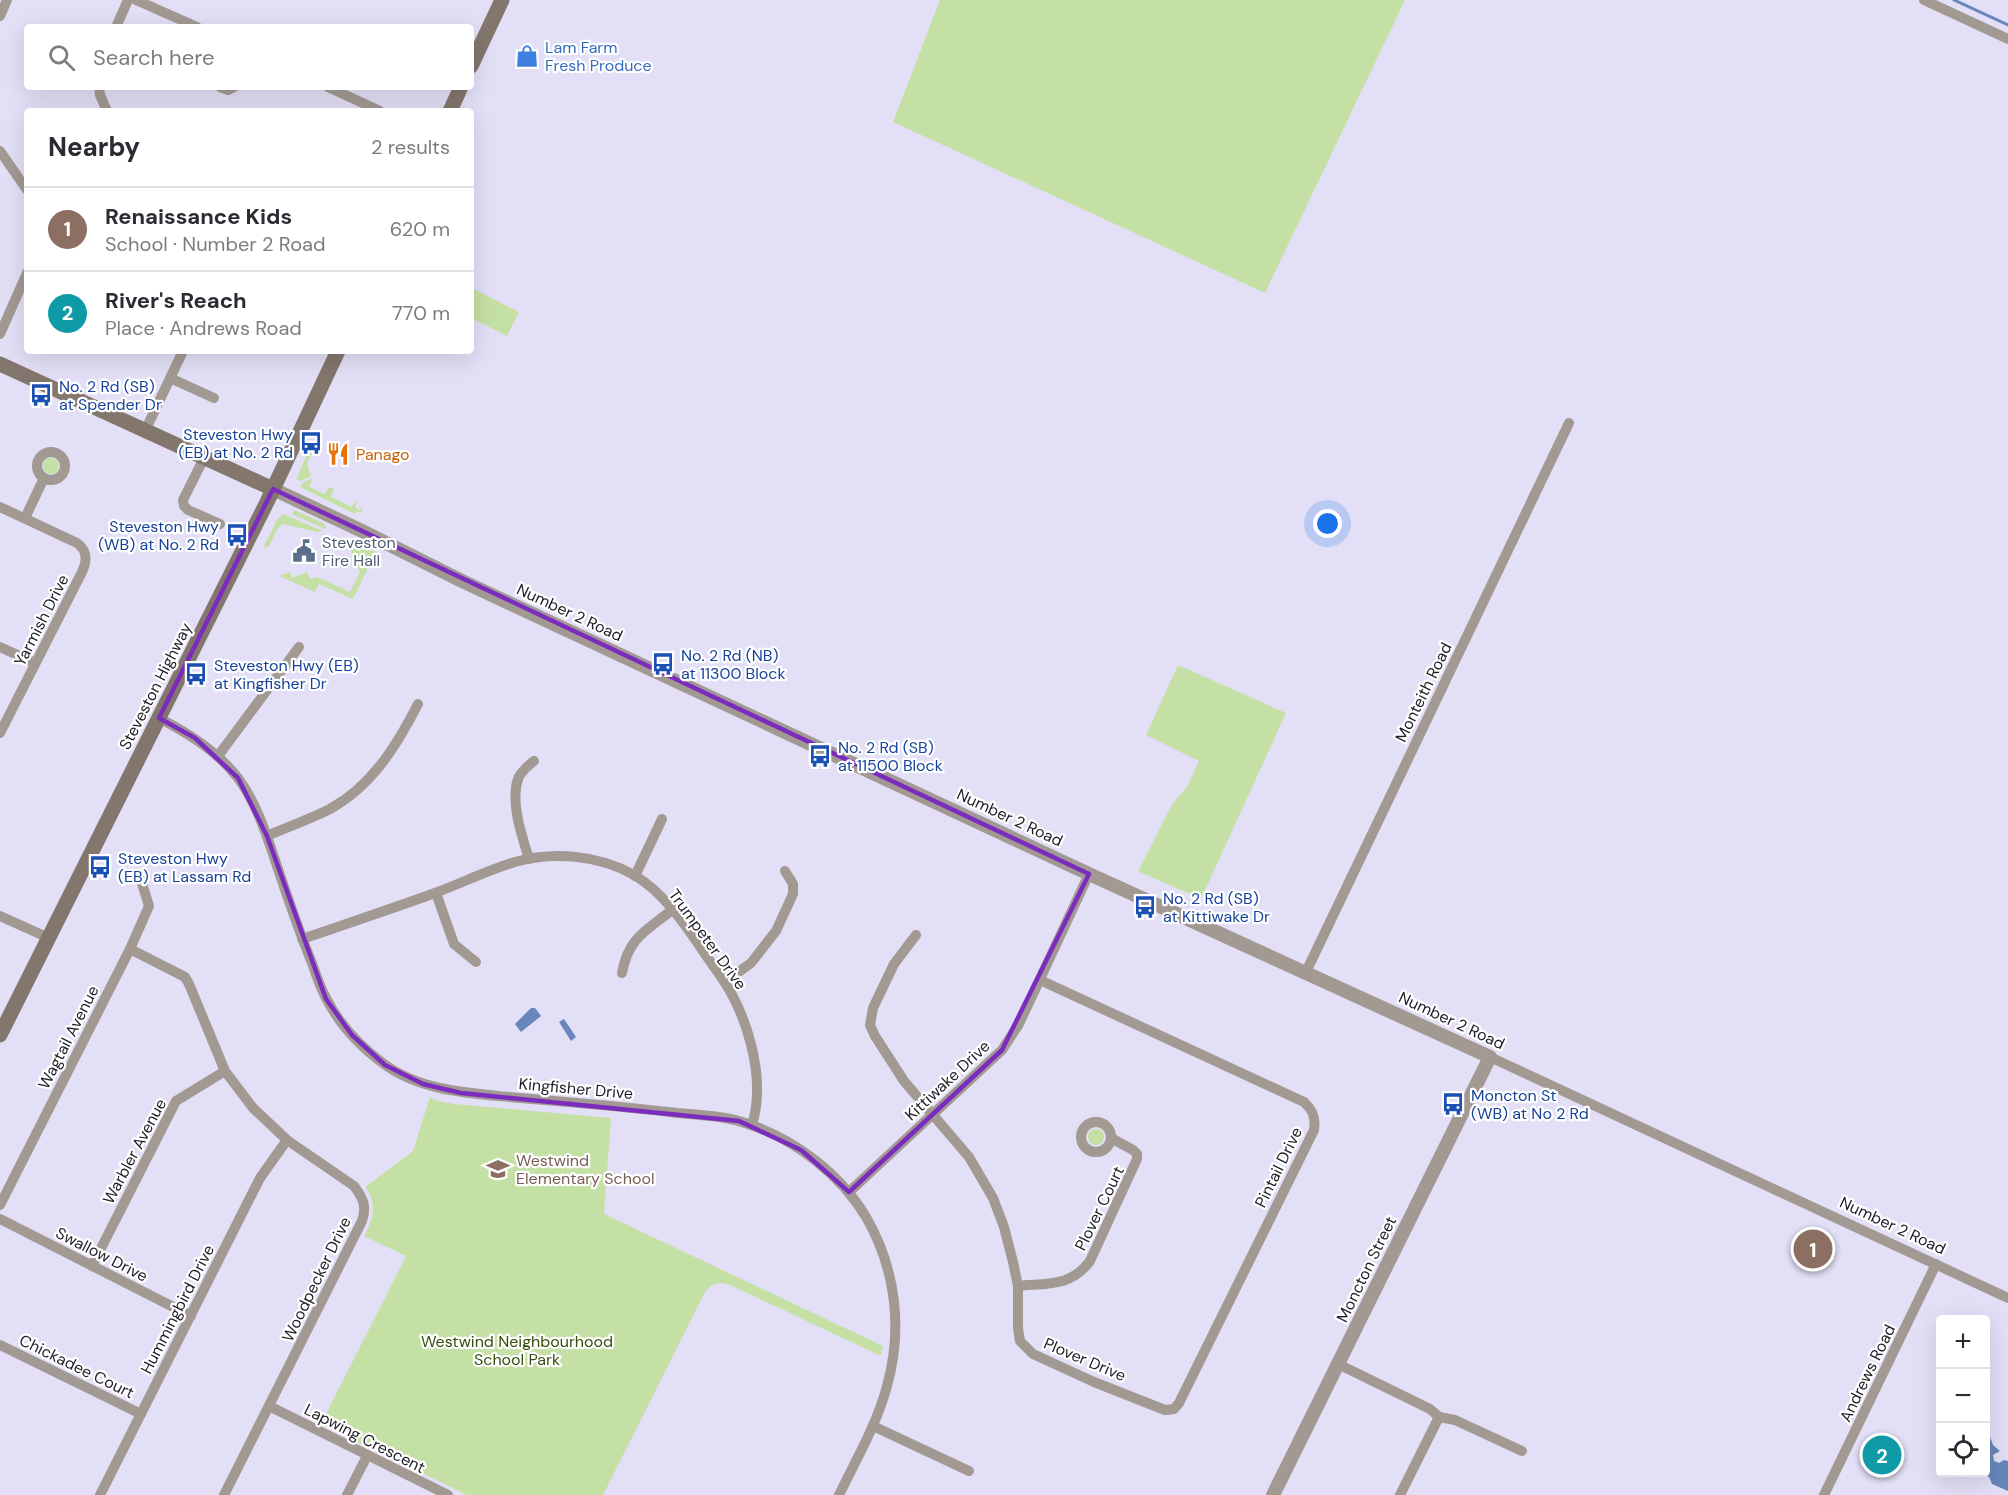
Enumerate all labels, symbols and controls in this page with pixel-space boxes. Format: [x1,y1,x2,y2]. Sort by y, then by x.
search box [24,24,474,90]
place label: Lam Farm Fresh Produce [545,37,652,76]
icon: search [45,41,78,74]
text: Search here [93,43,214,72]
shop icon: Lam Farm Fresh Produce [514,43,540,69]
text: Nearby [48,130,140,164]
text: 2 results [371,134,450,160]
text: Renaissance Kids [105,202,292,231]
text: 1 [64,216,71,242]
text: 620 m [390,216,450,242]
text: School · Number 2 Road [105,231,325,257]
text: River's Reach [105,286,247,315]
text: 2 [62,300,73,326]
text: 770 m [392,300,450,326]
text: Place · Andrews Road [105,315,302,341]
place label: No. 2 Rd (SB) at Spender Dr [59,376,162,415]
bus stop icon: No. 2 Rd (SB) at Spender Dr [28,382,54,408]
place label: Steveston Hwy (EB) at No. 2 Rd [179,424,293,463]
bus stop icon: Steveston Hwy (EB) at No. 2 Rd [298,430,324,456]
restaurant icon: Panago [325,441,351,467]
place label: Panago [356,444,410,465]
your location [1313,509,1342,538]
place label: Steveston Hwy (WB) at No. 2 Rd [98,516,219,555]
bus stop icon: Steveston Hwy (WB) at No. 2 Rd [224,522,250,548]
place label: Steveston Fire Hall [322,532,396,571]
public building icon: Steveston Fire Hall [291,538,317,564]
street label: Yarmish Drive [9,571,74,670]
street label: Number 2 Road [513,579,626,646]
street label: Steveston Highway [114,619,197,753]
street label: Monteith Road [1390,639,1457,745]
place label: No. 2 Rd (NB) at 11300 Block [681,645,786,684]
bus stop icon: No. 2 Rd (NB) at 11300 Block [650,651,676,677]
place label: Steveston Hwy (EB) at Kingfisher Dr [214,655,359,694]
bus stop icon: Steveston Hwy (EB) at Kingfisher Dr [183,661,209,687]
place label: No. 2 Rd (SB) at 11500 Block [838,737,943,776]
bus stop icon: No. 2 Rd (SB) at 11500 Block [807,743,833,769]
street label: Number 2 Road [953,784,1066,851]
place label: Steveston Hwy (EB) at Lassam Rd [118,848,251,887]
bus stop icon: Steveston Hwy (EB) at Lassam Rd [87,854,113,880]
street label: Trumpeter Drive [664,885,751,994]
place label: No. 2 Rd (SB) at Kittiwake Dr [1163,888,1270,927]
bus stop icon: No. 2 Rd (SB) at Kittiwake Dr [1132,894,1158,920]
street label: Wagtail Avenue [33,982,104,1092]
street label: Number 2 Road [1395,987,1508,1054]
street label: Kittiwake Drive [900,1036,994,1125]
street label: Kingfisher Drive [518,1073,634,1104]
place label: Moncton St (WB) at No 2 Rd [1471,1085,1589,1124]
bus stop icon: Moncton St (WB) at No 2 Rd [1440,1091,1466,1117]
street label: Warbler Avenue [98,1095,171,1208]
street label: Pintail Drive [1250,1124,1307,1211]
place label: Westwind Elementary School [516,1150,654,1189]
school or university icon: Westwind Elementary School [485,1156,511,1182]
street label: Plover Court [1070,1162,1129,1254]
street label: Number 2 Road [1836,1192,1949,1259]
street label: Woodpecker Drive [277,1213,356,1345]
street label: Moncton Street [1332,1213,1401,1326]
street label: Swallow Drive [52,1222,151,1287]
pin: 1 [1794,1226,1832,1272]
street label: Hummingbird Drive [136,1241,219,1377]
map controls [1936,1315,1990,1477]
button: + [1936,1315,1990,1369]
street label: Andrews Road [1835,1321,1900,1425]
street label: Chickadee Court [16,1330,138,1403]
park label: Westwind Neighbourhood School Park [421,1331,613,1370]
street label: Plover Drive [1041,1333,1129,1386]
button: − [1936,1369,1990,1423]
street label: Lapwing Crescent [301,1399,429,1478]
button: locate [1936,1423,1990,1477]
pin: 2 [1862,1432,1902,1478]

